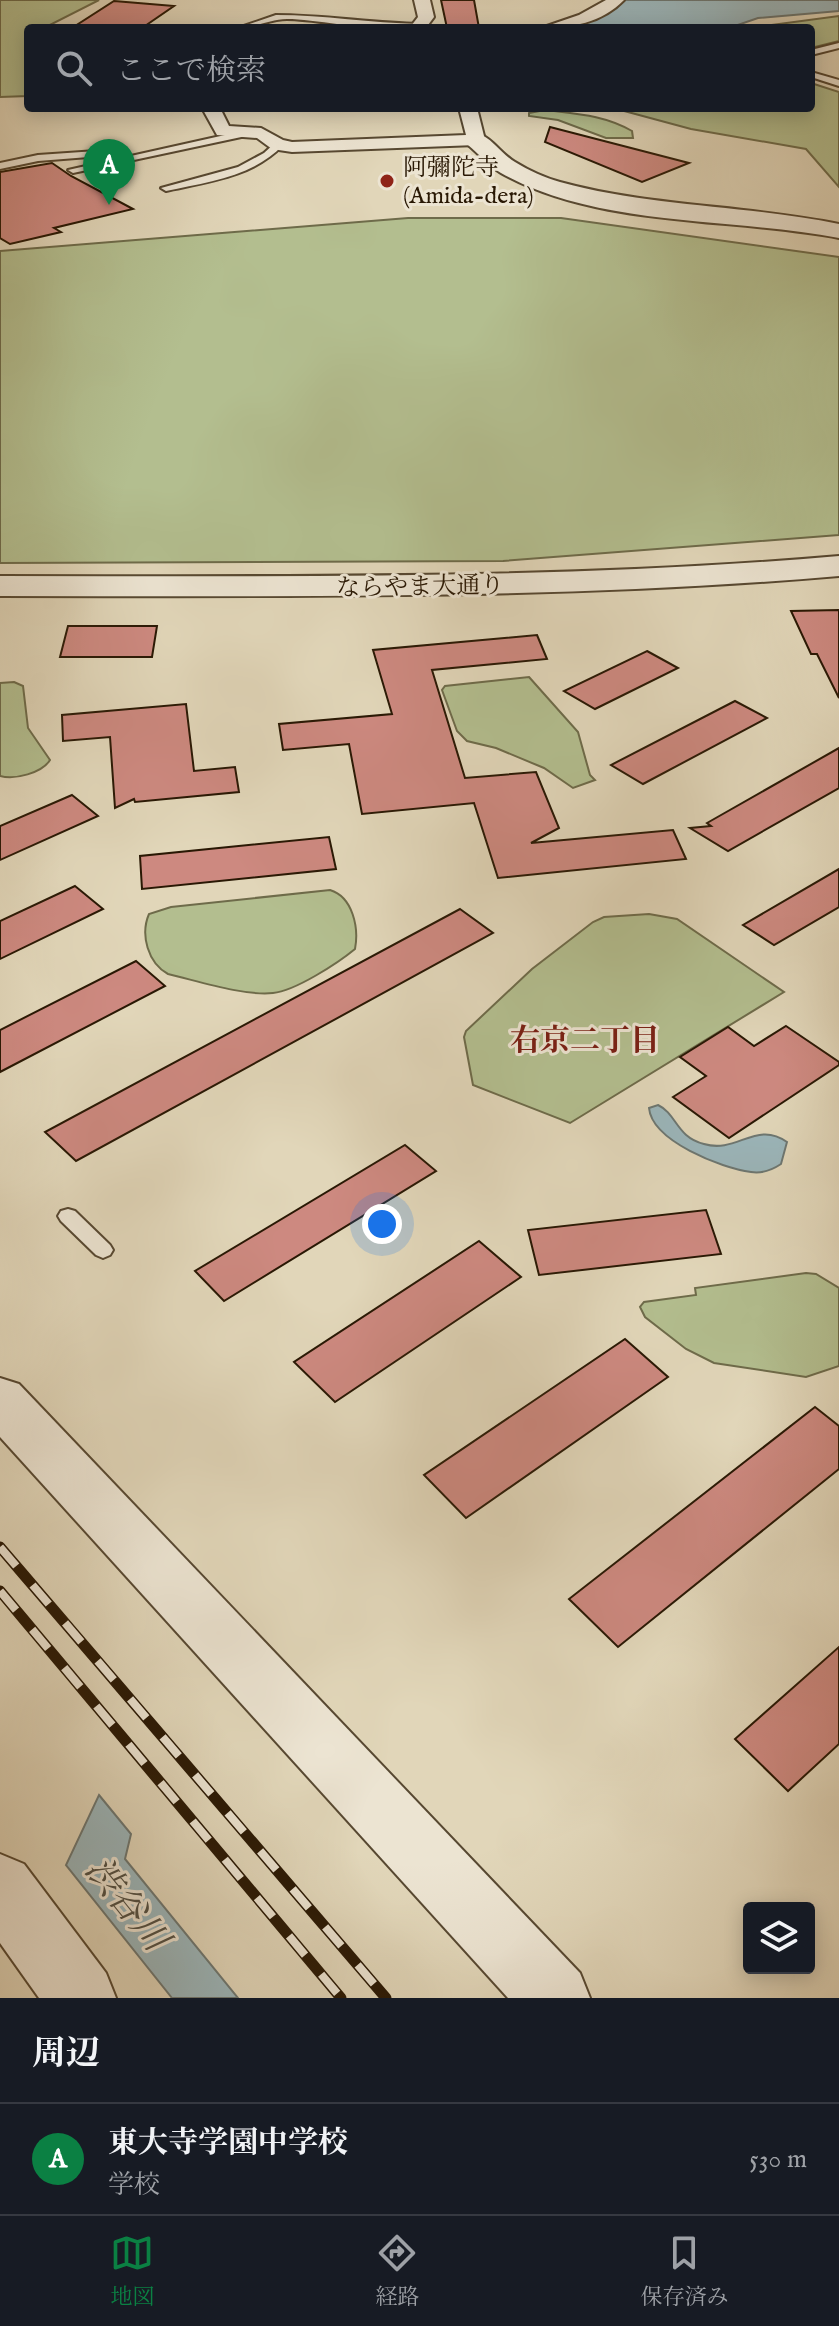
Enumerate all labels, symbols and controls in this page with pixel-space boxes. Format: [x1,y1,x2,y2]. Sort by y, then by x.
search box [24,24,815,112]
icon: search [52,46,96,90]
text: ここで検索 [116,53,266,91]
pin: A [83,139,135,205]
place label: 阿彌陀寺 (Amida-dera) [403,153,534,212]
marker: 阿彌陀寺 (Amida-dera) [378,172,396,190]
street label: ならやま大通り [336,571,504,604]
district label: 右京二丁目 [510,1023,660,1061]
your location [362,1204,402,1244]
water label: 渋谷川 [74,1848,180,1964]
map controls [743,1902,815,1974]
button: layers [743,1902,815,1974]
text: 周辺 [32,2033,100,2076]
text: 東大寺学園中学校 [108,2125,348,2163]
text: A [49,2143,67,2176]
text: 530 m [749,2143,807,2176]
text: 学校 [108,2169,160,2202]
tab: 地図 [110,2231,155,2312]
tab: 経路 [375,2231,420,2312]
tab: 保存済み [640,2231,729,2312]

